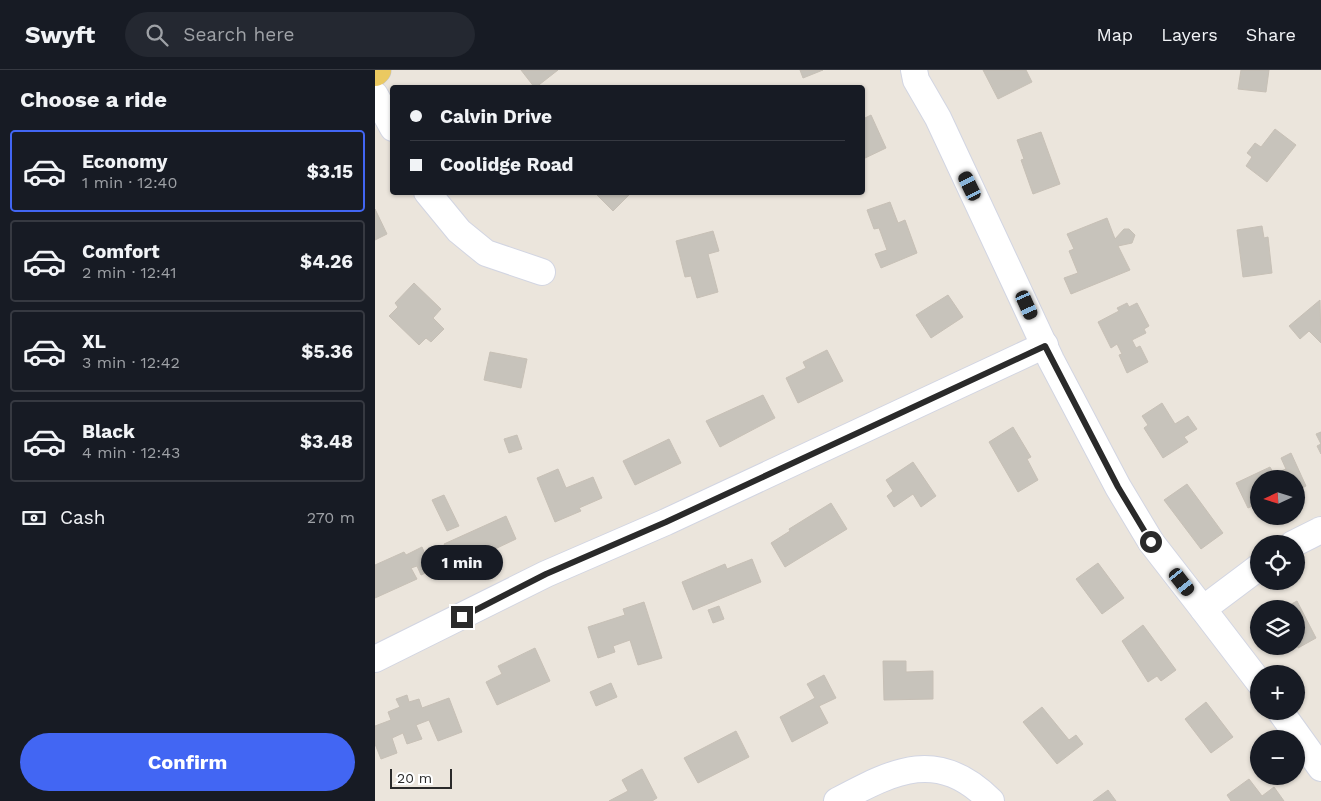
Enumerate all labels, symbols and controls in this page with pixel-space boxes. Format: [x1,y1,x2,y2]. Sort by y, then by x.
search box [125,12,475,57]
text: Swyft [25,21,95,49]
icon: search [143,21,171,49]
text: Search here [183,23,295,46]
text: Map [1096,24,1133,45]
text: Layers [1161,24,1218,45]
text: Share [1246,24,1296,45]
text: Choose a ride [20,87,167,112]
text: Calvin Drive [440,105,552,128]
icon: car [22,149,67,194]
text: Economy [82,150,167,173]
text: Coolidge Road [440,153,574,176]
text: $3.15 [307,160,353,183]
car [956,169,983,203]
text: 1 min · 12:40 [82,173,177,192]
icon: car [22,239,67,284]
text: Comfort [82,240,160,263]
text: $4.26 [300,250,353,273]
text: 2 min · 12:41 [82,263,176,282]
car [1014,288,1039,322]
icon: car [22,329,67,374]
text: XL [82,330,106,353]
text: $5.36 [301,340,353,363]
text: 3 min · 12:42 [82,353,180,372]
icon: car [22,419,67,464]
text: Black [82,420,135,443]
text: $3.48 [300,430,353,453]
text: 4 min · 12:43 [82,443,180,462]
north arrow [1250,470,1305,525]
map controls [1250,470,1305,785]
icon: cash [20,504,48,532]
text: Cash [60,506,106,529]
text: 270 m [307,508,355,527]
route start [1140,531,1162,553]
button: locate [1250,535,1305,590]
callout: 1 min [421,544,503,580]
text: 1 min [441,553,483,572]
car [1166,566,1197,598]
button: layers [1250,600,1305,655]
route end [451,606,473,628]
button: + [1250,665,1305,720]
button: − [1250,730,1305,785]
button: Confirm [20,733,355,791]
scale bar [390,766,453,789]
text: 20 m [397,770,432,786]

